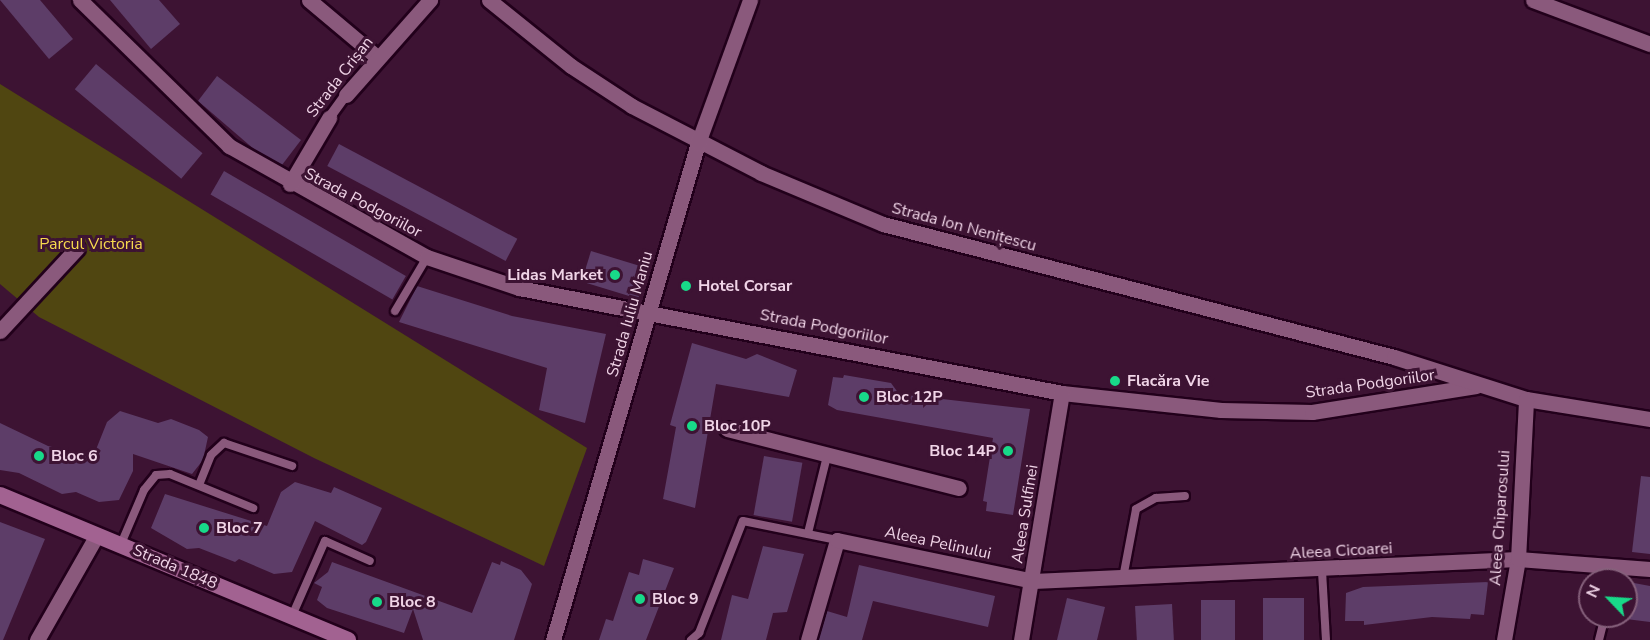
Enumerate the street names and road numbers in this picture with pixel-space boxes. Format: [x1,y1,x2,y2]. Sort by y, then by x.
street label: Strada Crișan [303,33,377,121]
street label: Strada Podgoriilor [301,164,425,242]
street label: Strada Ion Nenițescu [890,198,1038,256]
street label: Strada Iuliu Maniu [603,249,657,379]
street label: Strada Podgoriilor [758,305,890,349]
street label: Strada Podgoriilor [1304,365,1436,403]
street label: Aleea Chiparosului [1486,450,1514,586]
street label: Aleea Sulfinei [1008,463,1042,565]
street label: Aleea Pelinului [883,522,993,564]
street label: Aleea Cicoarei [1289,539,1393,563]
street label: Strada 1848 [130,541,220,593]

